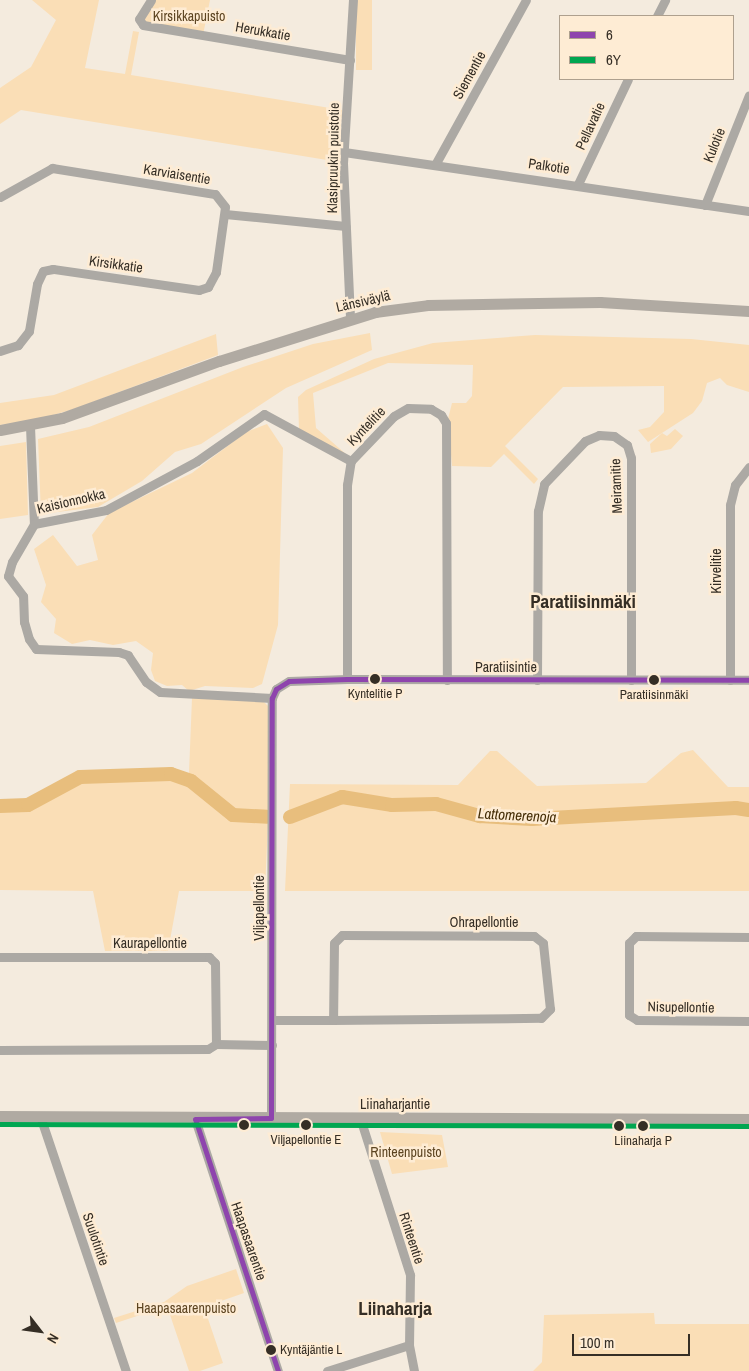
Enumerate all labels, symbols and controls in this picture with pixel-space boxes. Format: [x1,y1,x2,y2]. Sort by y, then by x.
park label: Kirsikkapuisto [153,8,225,24]
legend [559,15,734,80]
street label: Herukkatie [234,18,292,44]
text: 6 [606,24,613,45]
street label: Siementie [449,48,489,102]
text: 6Y [606,49,621,70]
street label: Pellavatie [572,100,608,152]
street label: Klasipruukin puistotie [324,102,342,214]
street label: Kulotie [700,125,728,165]
street label: Palkotie [527,155,571,177]
street label: Karviaisentie [142,160,212,188]
street label: Kirsikkatie [88,252,144,276]
street label: Länsiväylä [334,287,392,315]
street label: Kyntelitie [343,403,389,449]
street label: Meiramitie [607,458,625,514]
street label: Kaisionnokka [35,485,107,517]
street label: Kirvelitie [708,548,724,594]
district label: Paratiisinmäki [530,591,636,613]
street label: Paratiisintie [475,659,537,675]
marker: Kyntelitie P [370,674,380,684]
marker: Paratiisinmäki [649,675,659,685]
place label: Kyntelitie P [348,686,402,702]
place label: Paratiisinmäki [620,687,688,703]
water label: Lattomerenoja [477,804,557,826]
street label: Viljapellontie [251,875,267,941]
street label: Ohrapellontie [450,914,518,930]
street label: Kaurapellontie [113,935,187,951]
street label: Nisupellontie [647,998,715,1016]
street label: Liinaharjantie [360,1096,430,1112]
unlabelled marker [239,1120,249,1130]
marker: Viljapellontie E [301,1120,311,1130]
unlabelled marker [614,1121,624,1131]
marker: Liinaharja P [638,1121,648,1131]
place label: Viljapellontie E [271,1132,341,1148]
place label: Liinaharja P [614,1133,672,1149]
park label: Rinteenpuisto [370,1144,442,1160]
street label: Haapasaarentie [228,1200,270,1282]
street label: Suulotintie [79,1210,113,1268]
street label: Rinteentie [396,1210,428,1266]
district label: Liinaharja [358,1298,432,1320]
park label: Haapasaarenpuisto [136,1300,236,1316]
north arrow [15,1306,65,1356]
scale bar [574,1324,692,1356]
text: N [43,1330,63,1347]
text: 100 m [580,1332,614,1353]
place label: Kyntäjäntie L [280,1342,342,1358]
marker: Kyntäjäntie L [266,1345,276,1355]

